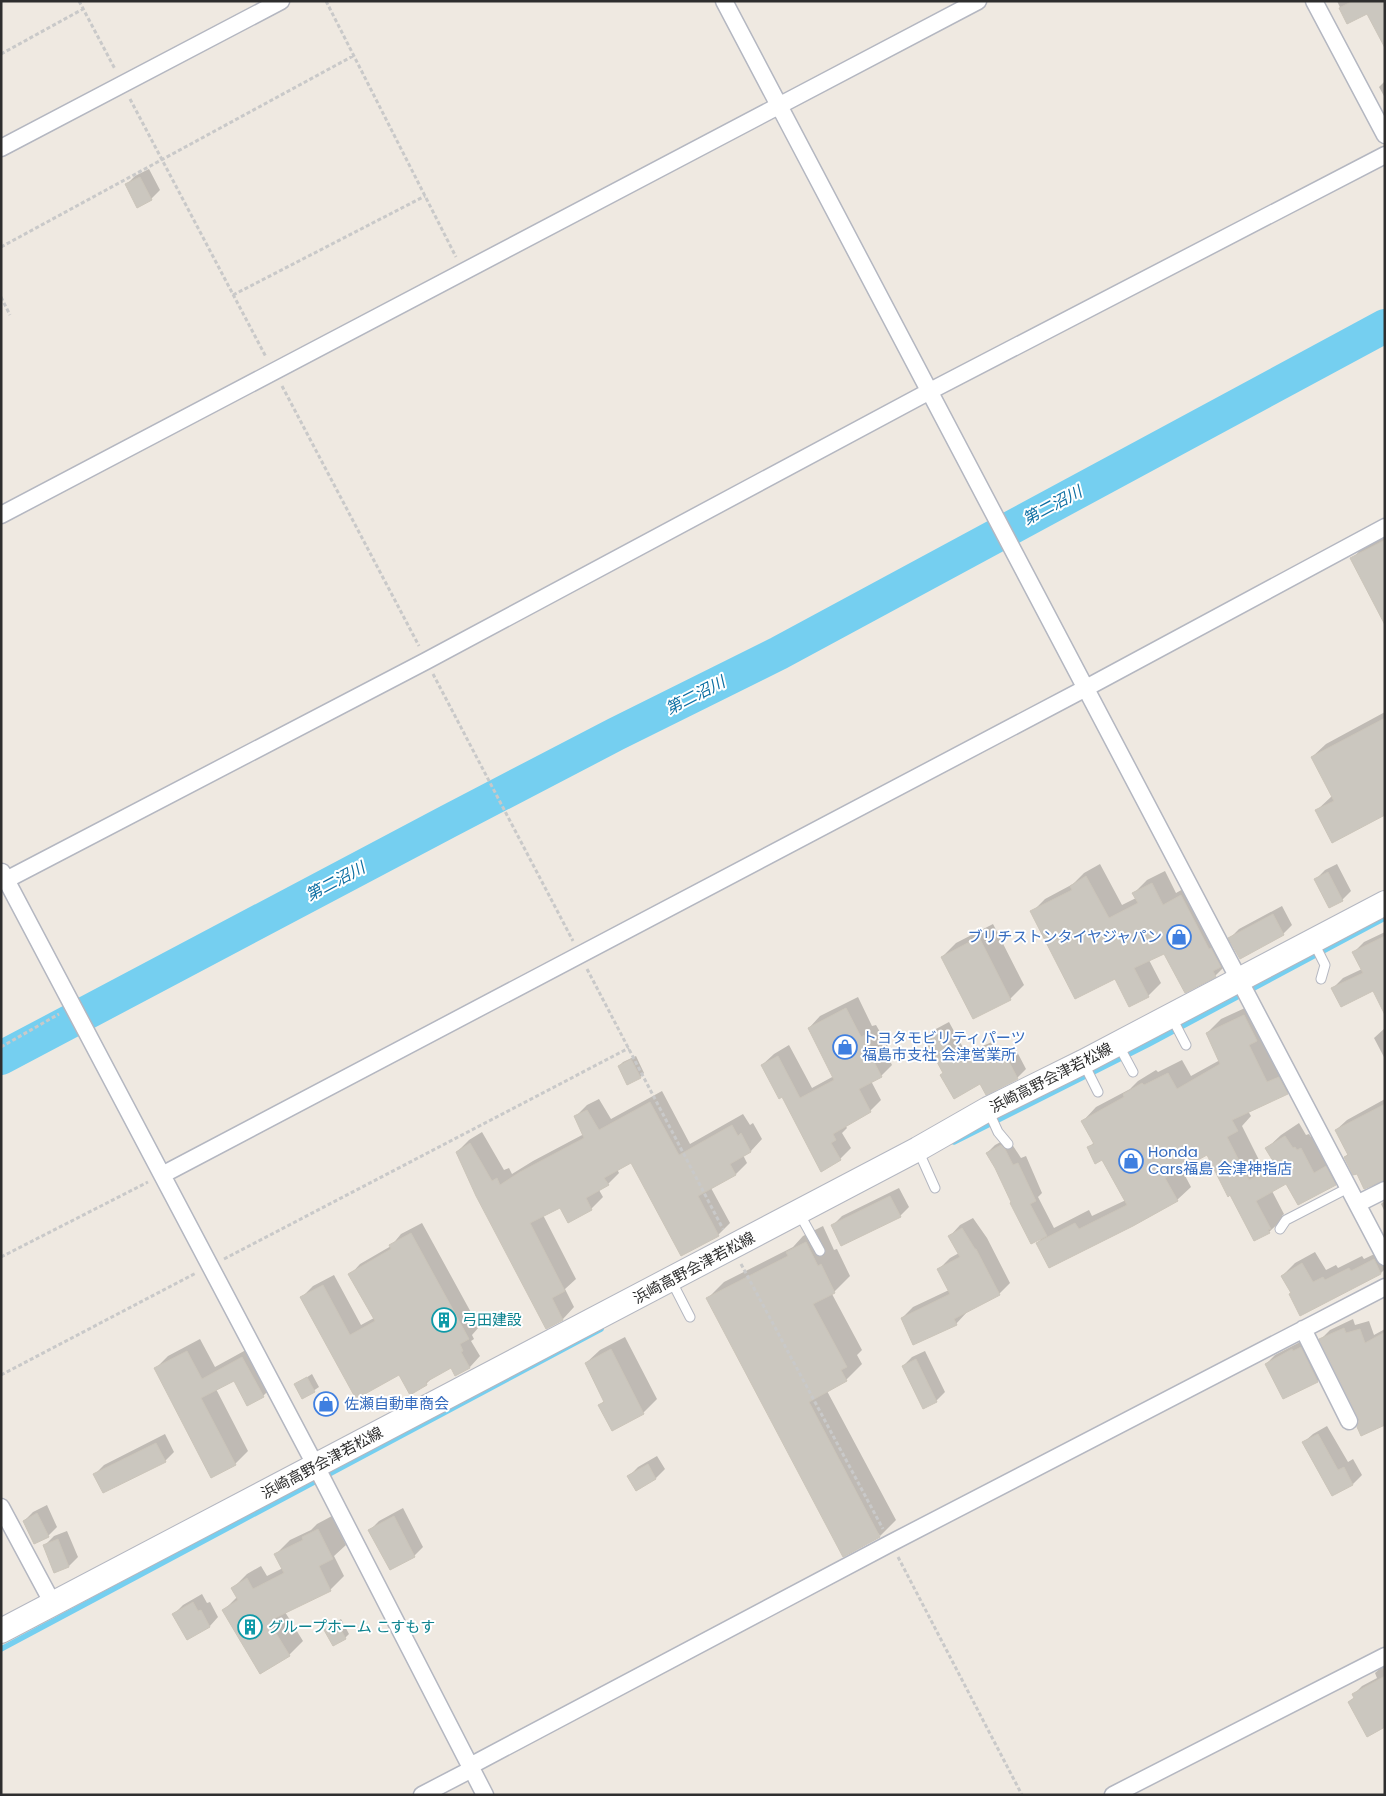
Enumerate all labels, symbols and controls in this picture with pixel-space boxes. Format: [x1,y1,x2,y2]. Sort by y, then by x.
water label: 第二沼川 [1019,479,1088,531]
water label: 第二沼川 [661,670,731,720]
water label: 第二沼川 [302,855,371,907]
shop icon: ブリチストンタイヤジャパン [1166,924,1192,950]
place label: ブリチストンタイヤジャパン [967,926,1162,947]
place label: トヨタモビリティパーツ 福島市支社 会津営業所 [862,1027,1026,1065]
shop icon: トヨタモビリティパーツ 福島市支社 会津営業所 [832,1034,858,1060]
street label: 浜崎高野会津若松線 [986,1038,1116,1118]
place label: Honda Cars福島 会津神指店 [1148,1141,1292,1179]
shop icon: Honda Cars福島 会津神指店 [1118,1148,1144,1174]
street label: 浜崎高野会津若松線 [629,1227,758,1309]
building icon: 弓田建設 [431,1307,457,1333]
place label: 弓田建設 [462,1309,522,1330]
shop icon: 佐瀬自動車商会 [313,1391,339,1417]
place label: 佐瀬自動車商会 [344,1393,449,1414]
street label: 浜崎高野会津若松線 [257,1422,386,1504]
building icon: グループホーム こすもす [237,1614,263,1640]
place label: グループホーム こすもす [268,1616,435,1637]

